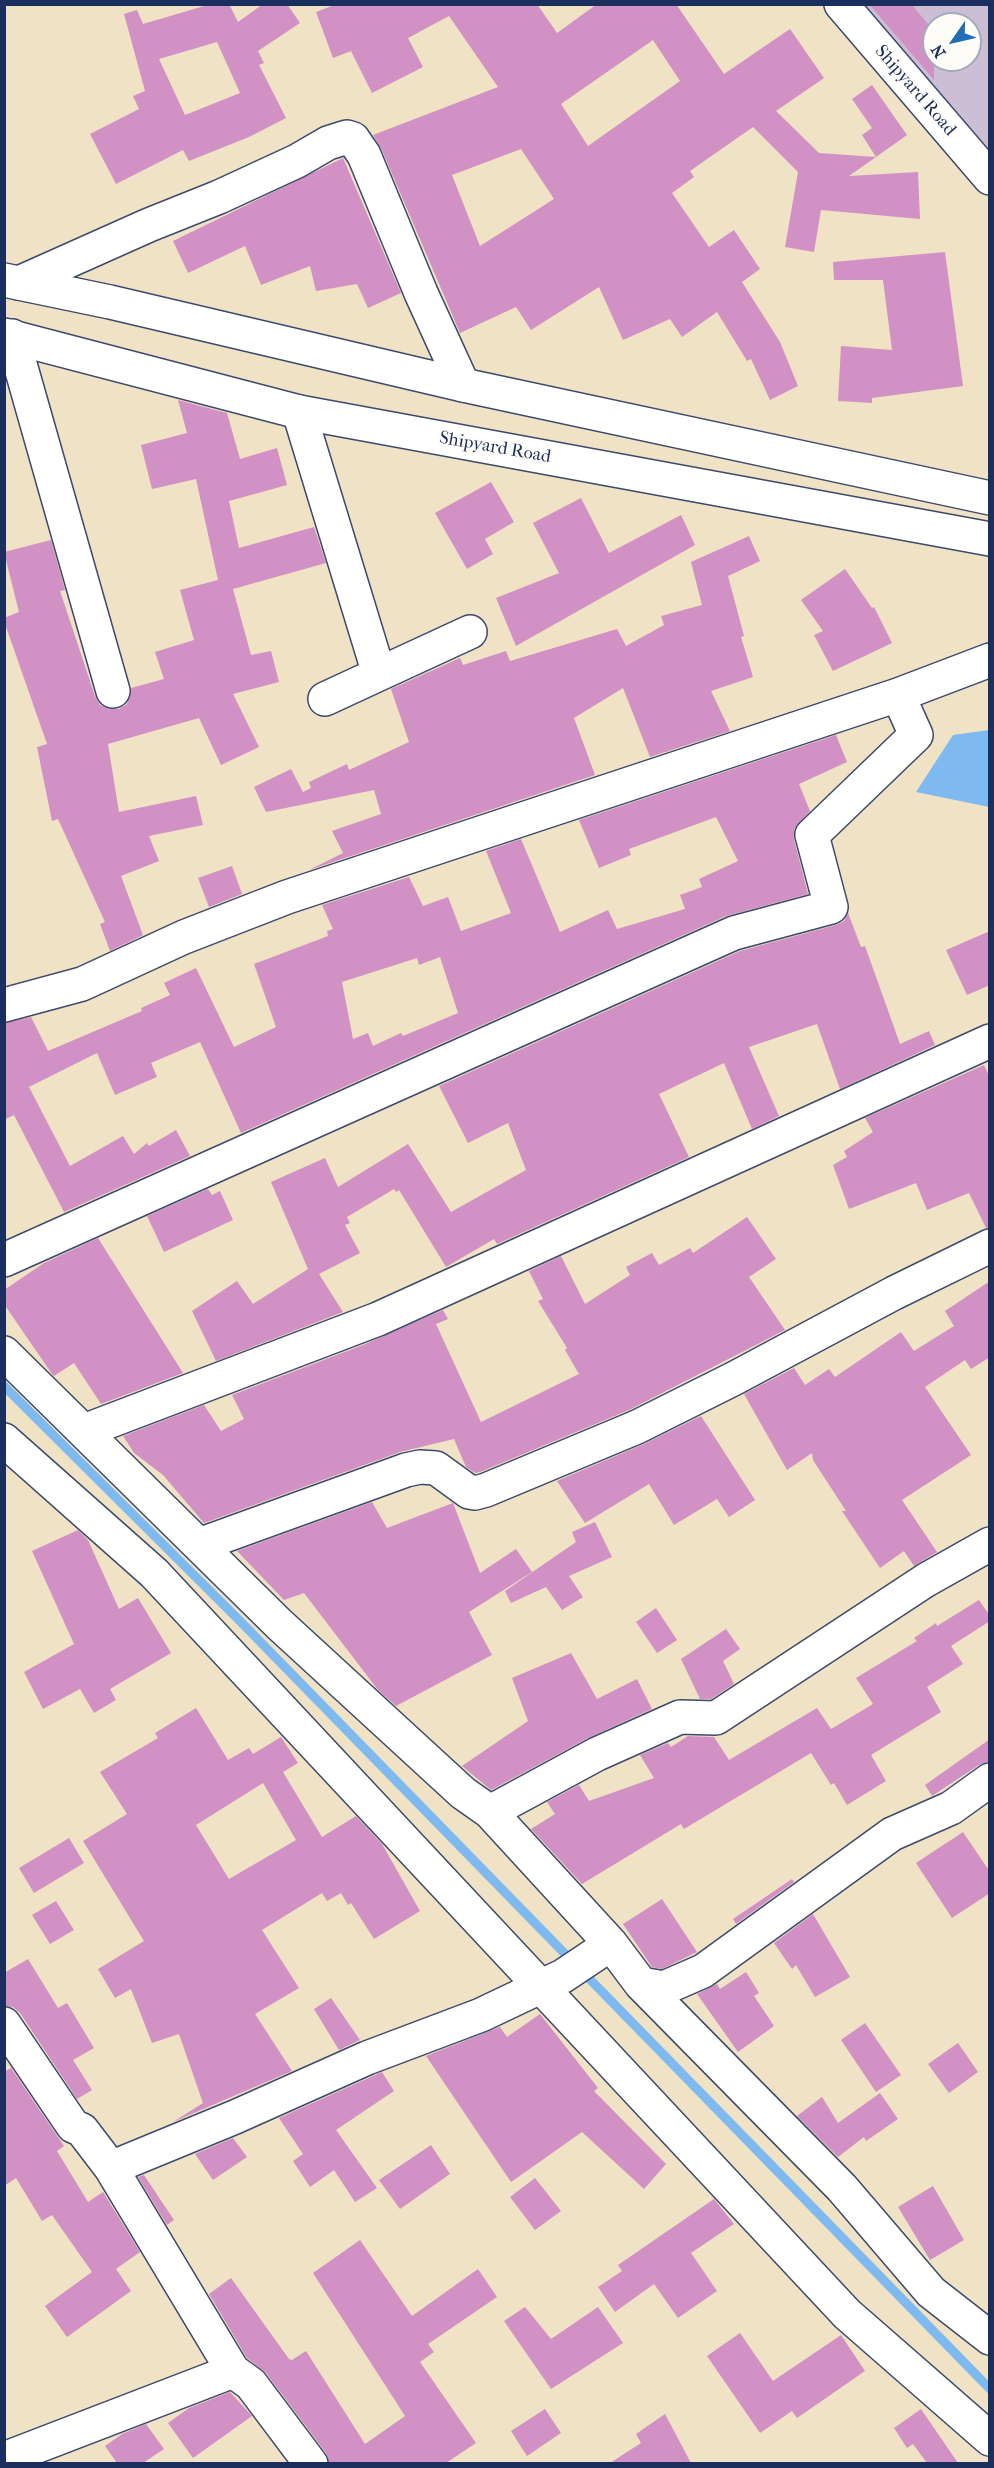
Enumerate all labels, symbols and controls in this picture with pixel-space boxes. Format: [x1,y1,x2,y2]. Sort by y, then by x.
north arrow [922,12,982,72]
street label: Shipyard Road [870,41,960,141]
text: N [927,41,950,62]
street label: Shipyard Road [438,428,552,468]

